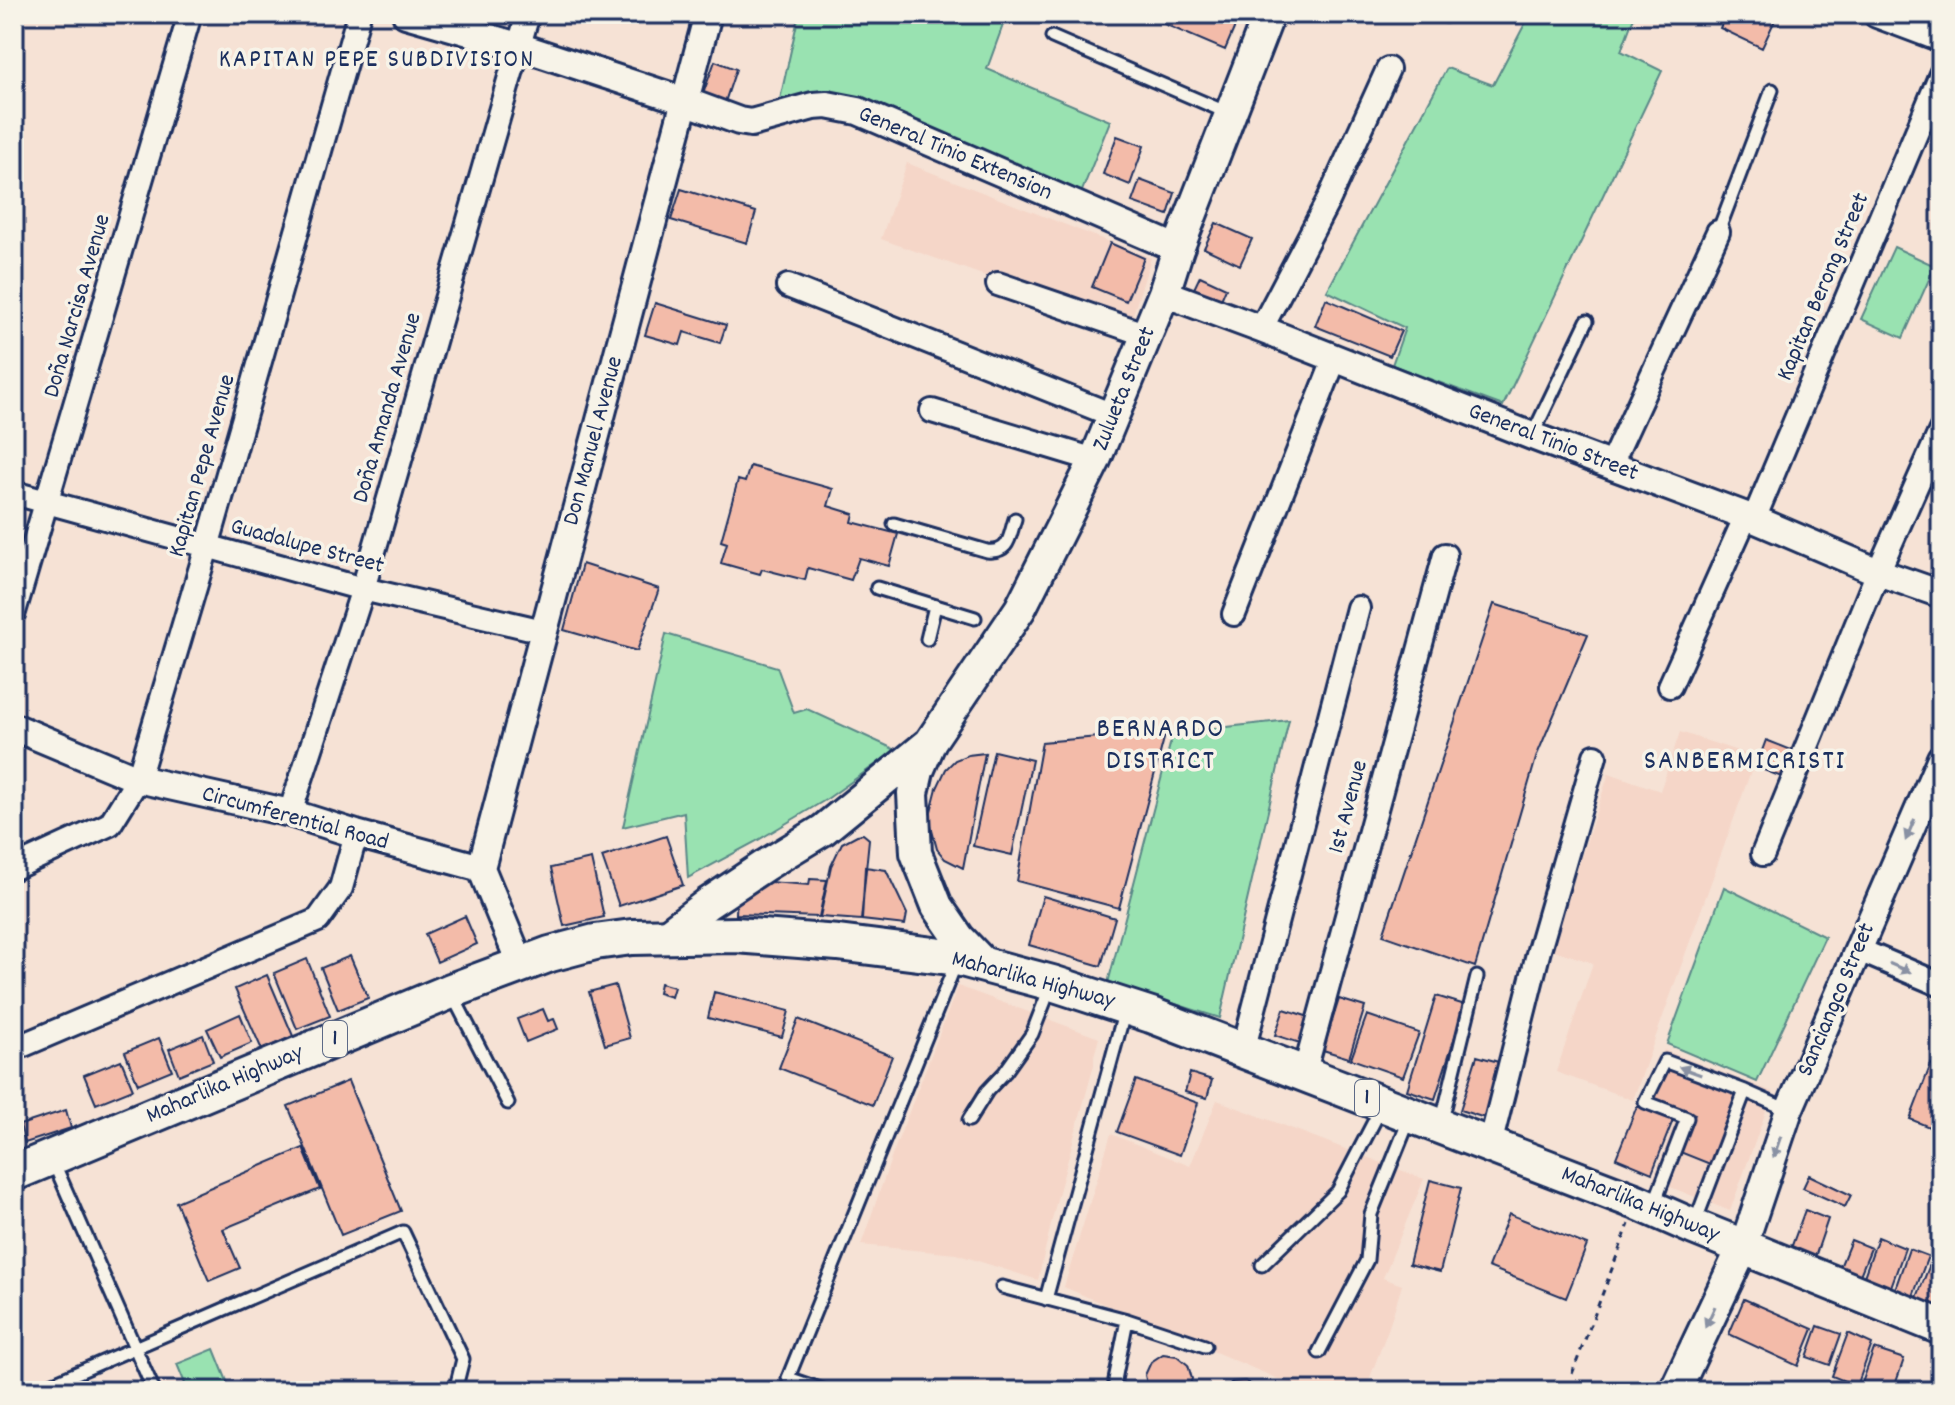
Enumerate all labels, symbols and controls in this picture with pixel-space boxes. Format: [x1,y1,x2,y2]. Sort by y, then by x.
district label: KAPITAN PEPE SUBDIVISION [219,42,535,79]
street label: General Tinio Extension [853,98,1057,210]
street label: Kapitan Berong Street [1769,188,1879,386]
street label: Doña Narcisa Avenue [36,210,120,402]
street label: Doña Amanda Avenue [345,309,431,507]
street label: Zulueta Street [1085,322,1165,456]
street label: Don Manuel Avenue [555,353,633,529]
street label: Kapitan Pepe Avenue [161,371,245,561]
street label: General Tinio Street [1463,395,1643,491]
street label: Guadalupe Street [226,510,388,584]
district label: BERNARDO DISTRICT [1097,711,1225,783]
district label: SANBERMICRISTI [1644,743,1846,783]
street label: 1st Avenue [1320,757,1378,857]
street label: Circumferential Road [198,778,392,860]
one-way arrow [1904,818,1917,842]
street label: Sanciangco Street [1789,918,1885,1082]
street label: Maharlika Highway [948,943,1120,1019]
one-way arrow [1888,961,1912,974]
road number: 1 [323,1021,347,1057]
street label: Maharlika Highway [141,1036,310,1133]
one-way arrow [1678,1064,1702,1077]
road number: 1 [1355,1080,1379,1116]
one-way arrow [1770,1135,1782,1159]
street label: Maharlika Highway [1556,1158,1725,1253]
one-way arrow [1703,1306,1717,1329]

